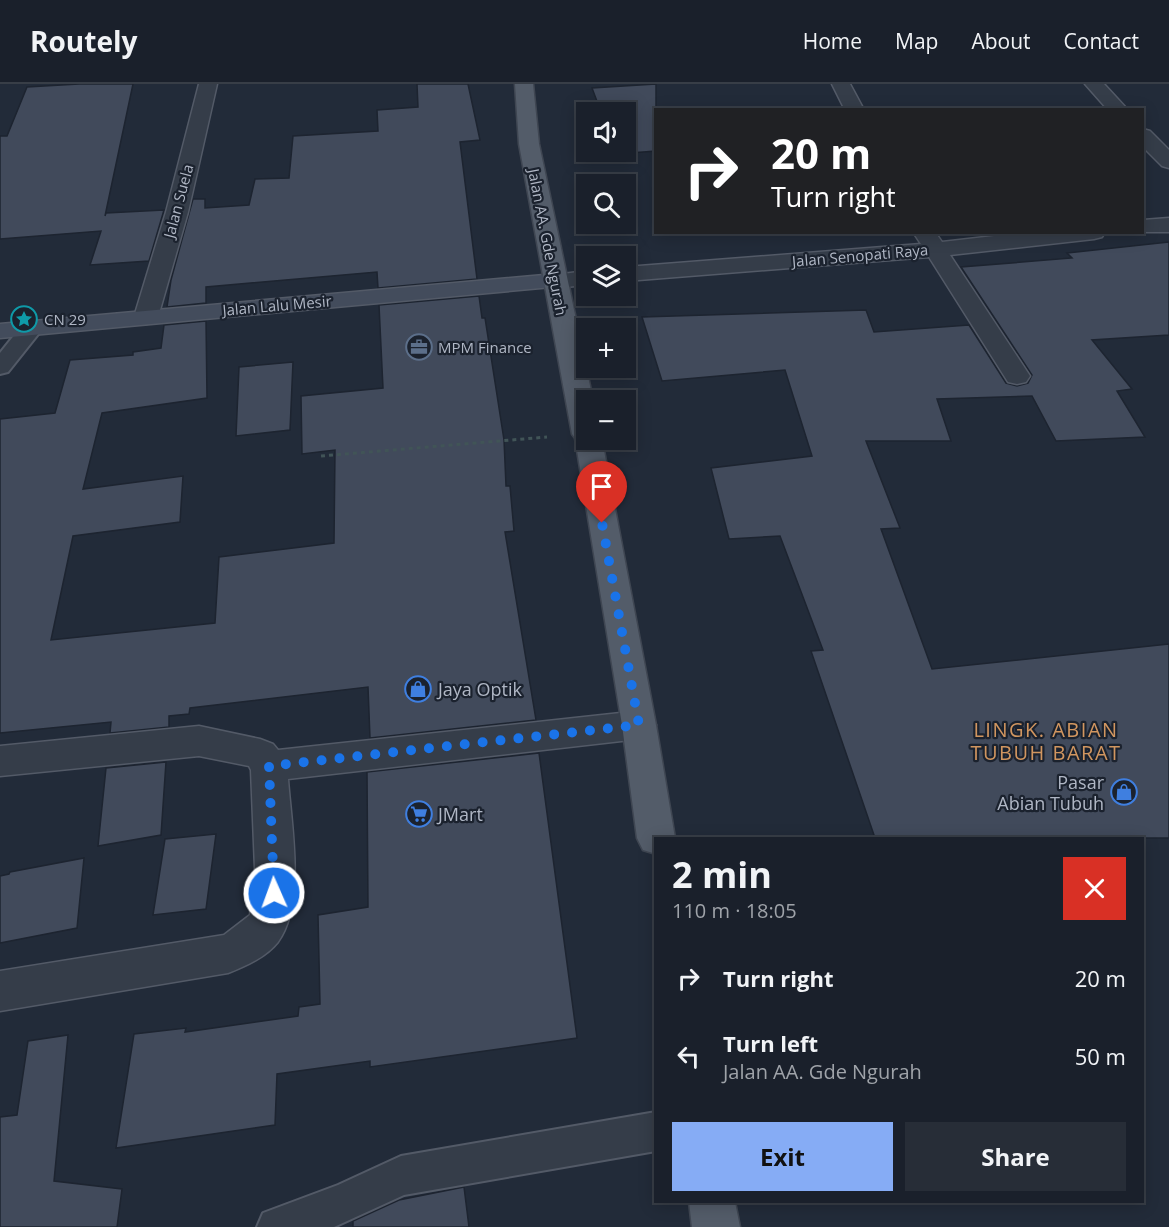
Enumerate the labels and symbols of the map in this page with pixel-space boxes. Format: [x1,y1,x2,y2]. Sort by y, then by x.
street label: Jalan Suela [158,162,197,242]
street label: Jalan AA. Gde Ngurah [524,165,572,317]
street label: Jalan Senopati Raya [789,239,929,271]
street label: Jalan Lalu Mesir [220,290,332,320]
place icon: CN 29 [9,304,39,334]
place label: CN 29 [44,309,86,329]
office icon: MPM Finance [404,332,434,362]
place label: MPM Finance [438,337,532,357]
pin [576,461,627,523]
shop icon: Jaya Optik [403,674,433,704]
place label: Jaya Optik [436,677,523,701]
district label: LINGK. ABIAN TUBUH BARAT [970,716,1122,766]
place label: Pasar Abian Tubuh [997,770,1105,815]
shop icon: Pasar Abian Tubuh [1109,777,1139,807]
supermarket icon: JMart [404,799,434,829]
place label: JMart [436,802,483,826]
position arrow [242,861,306,925]

